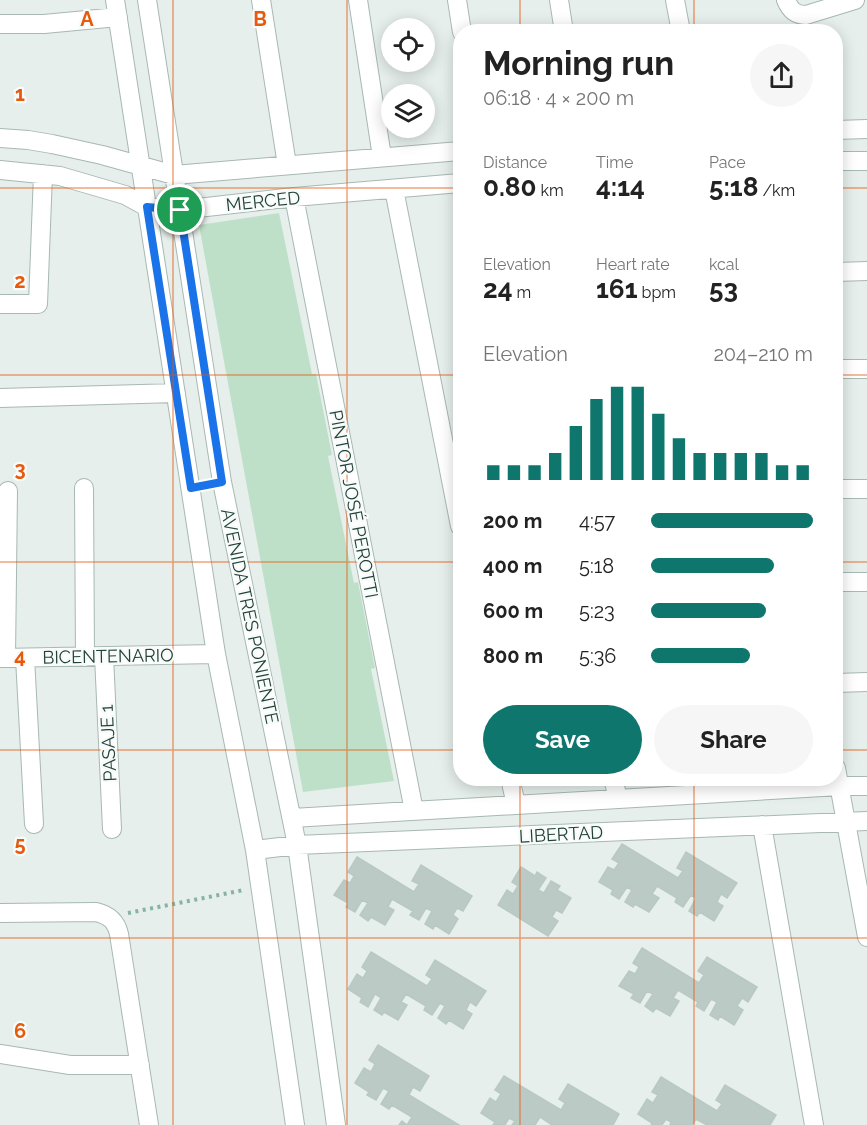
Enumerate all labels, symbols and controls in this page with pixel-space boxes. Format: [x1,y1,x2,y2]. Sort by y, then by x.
text: A [80,7,94,31]
text: B [253,7,267,31]
map controls [381,18,435,138]
button: locate [381,18,435,72]
text: Morning run [483,44,674,83]
button: share [750,44,813,107]
text: 1 [15,82,25,106]
button: layers [381,84,435,138]
text: 06:18 · 4 × 200 m [483,86,634,110]
text: Distance [483,153,547,172]
text: Time [596,153,633,172]
text: Pace [709,153,746,172]
text: 0.80 [483,172,536,202]
text: 4:14 [596,172,645,202]
text: 5:18 [709,172,758,202]
text: km [536,181,564,200]
text: /km [758,181,795,200]
pin [154,184,205,235]
street label: MERCED [225,187,301,215]
icon: arrive [163,193,196,226]
text: Elevation [483,255,551,274]
text: Heart rate [596,255,670,274]
text: kcal [709,255,739,274]
text: 2 [14,269,26,293]
text: 24 [483,274,513,304]
text: 161 [596,274,637,304]
text: 53 [709,274,738,304]
text: m [513,283,531,302]
text: bpm [637,283,676,302]
text: Elevation [483,342,568,366]
text: 204–210 m [713,342,813,366]
street label: PINTOR JOSÉ PEROTTI [325,408,384,600]
text: 3 [14,457,26,481]
street label: AVENIDA TRES PONIENTE [217,506,283,726]
text: 200 m [483,509,542,533]
text: 4:57 [579,509,615,533]
text: 400 m [483,554,542,578]
text: 5:18 [579,554,614,578]
text: 600 m [483,599,543,623]
text: 5:23 [579,599,615,623]
text: 4 [14,644,26,668]
street label: BICENTENARIO [42,644,174,668]
text: 800 m [483,644,543,668]
text: 5:36 [579,644,616,668]
street label: PASAJE 1 [95,704,121,782]
button: Save [483,705,642,774]
button: Share [654,705,813,774]
street label: LIBERTAD [518,821,604,847]
text: 5 [14,832,26,856]
text: 6 [14,1019,26,1043]

